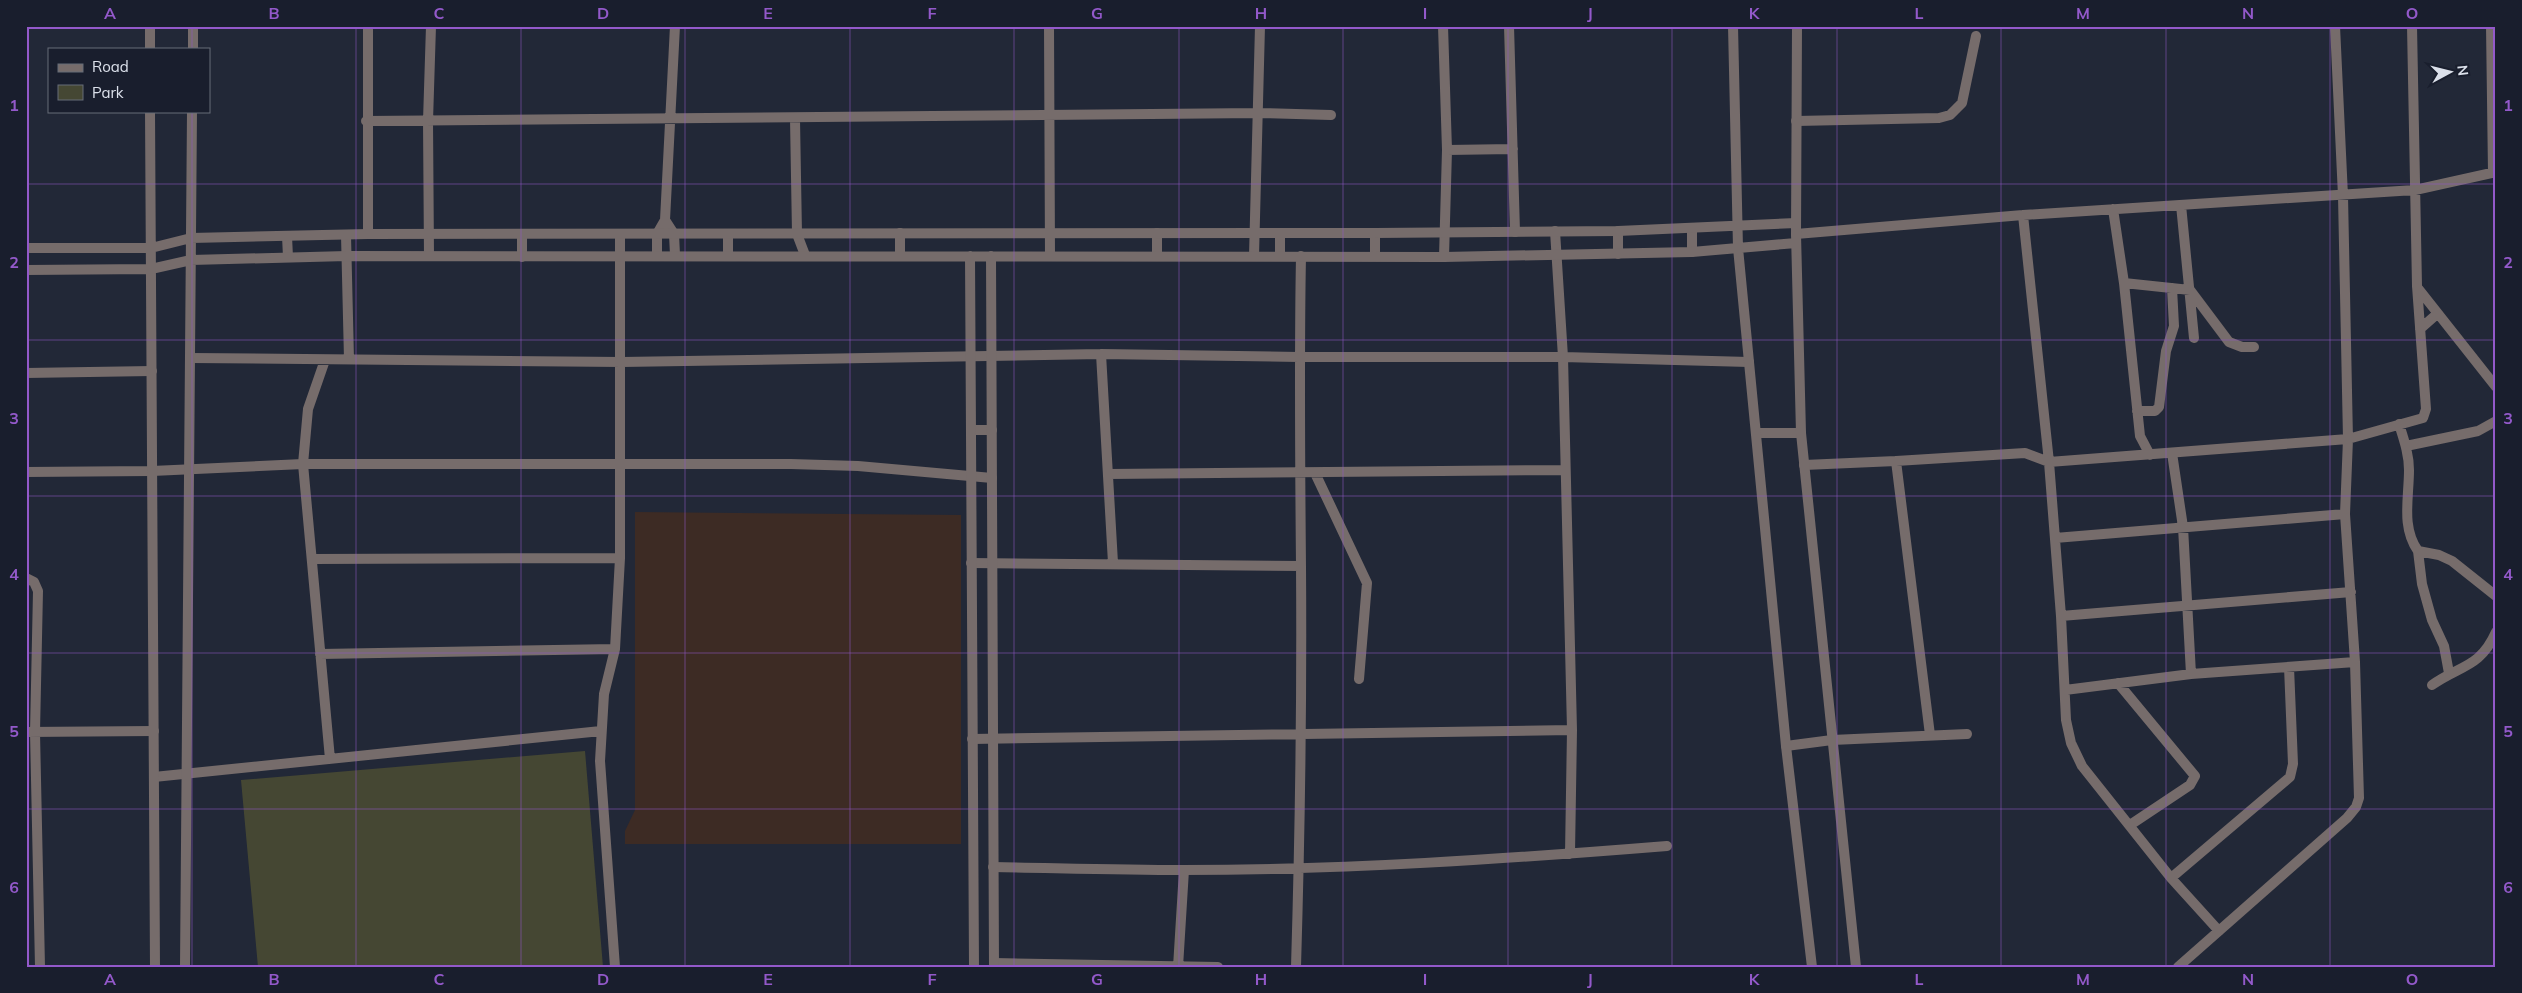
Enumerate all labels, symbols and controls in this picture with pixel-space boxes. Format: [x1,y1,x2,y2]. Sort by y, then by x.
text: A [104,3,116,23]
text: B [268,3,280,23]
text: C [434,3,445,23]
text: D [597,3,609,23]
text: E [763,3,773,23]
text: F [927,3,937,23]
text: G [1091,3,1103,23]
text: H [1255,3,1267,23]
text: I [1423,3,1427,23]
text: J [1587,3,1593,23]
text: K [1749,3,1761,23]
text: L [1915,3,1924,23]
text: M [2076,3,2090,23]
text: N [2242,3,2254,23]
text: O [2406,3,2418,23]
legend [48,48,210,112]
north arrow [2424,48,2474,98]
text: Road [92,57,129,76]
text: N [2453,64,2472,77]
text: Park [92,83,124,102]
text: 1 [9,95,19,115]
text: 1 [2503,95,2513,115]
text: 2 [9,252,19,272]
text: 2 [2503,252,2513,272]
text: 3 [9,408,19,428]
text: 3 [2503,408,2513,428]
text: 4 [9,564,19,584]
text: 4 [2503,564,2513,584]
text: 5 [9,721,19,741]
text: 5 [2503,721,2513,741]
text: 6 [9,877,19,897]
text: 6 [2503,877,2513,897]
text: A [104,969,116,989]
text: B [268,969,280,989]
text: C [434,969,445,989]
text: D [597,969,609,989]
text: E [763,969,773,989]
text: F [927,969,937,989]
text: G [1091,969,1103,989]
text: H [1255,969,1267,989]
text: I [1423,969,1427,989]
text: J [1587,969,1593,989]
text: K [1749,969,1761,989]
text: L [1915,969,1924,989]
text: M [2076,969,2090,989]
text: N [2242,969,2254,989]
text: O [2406,969,2418,989]

